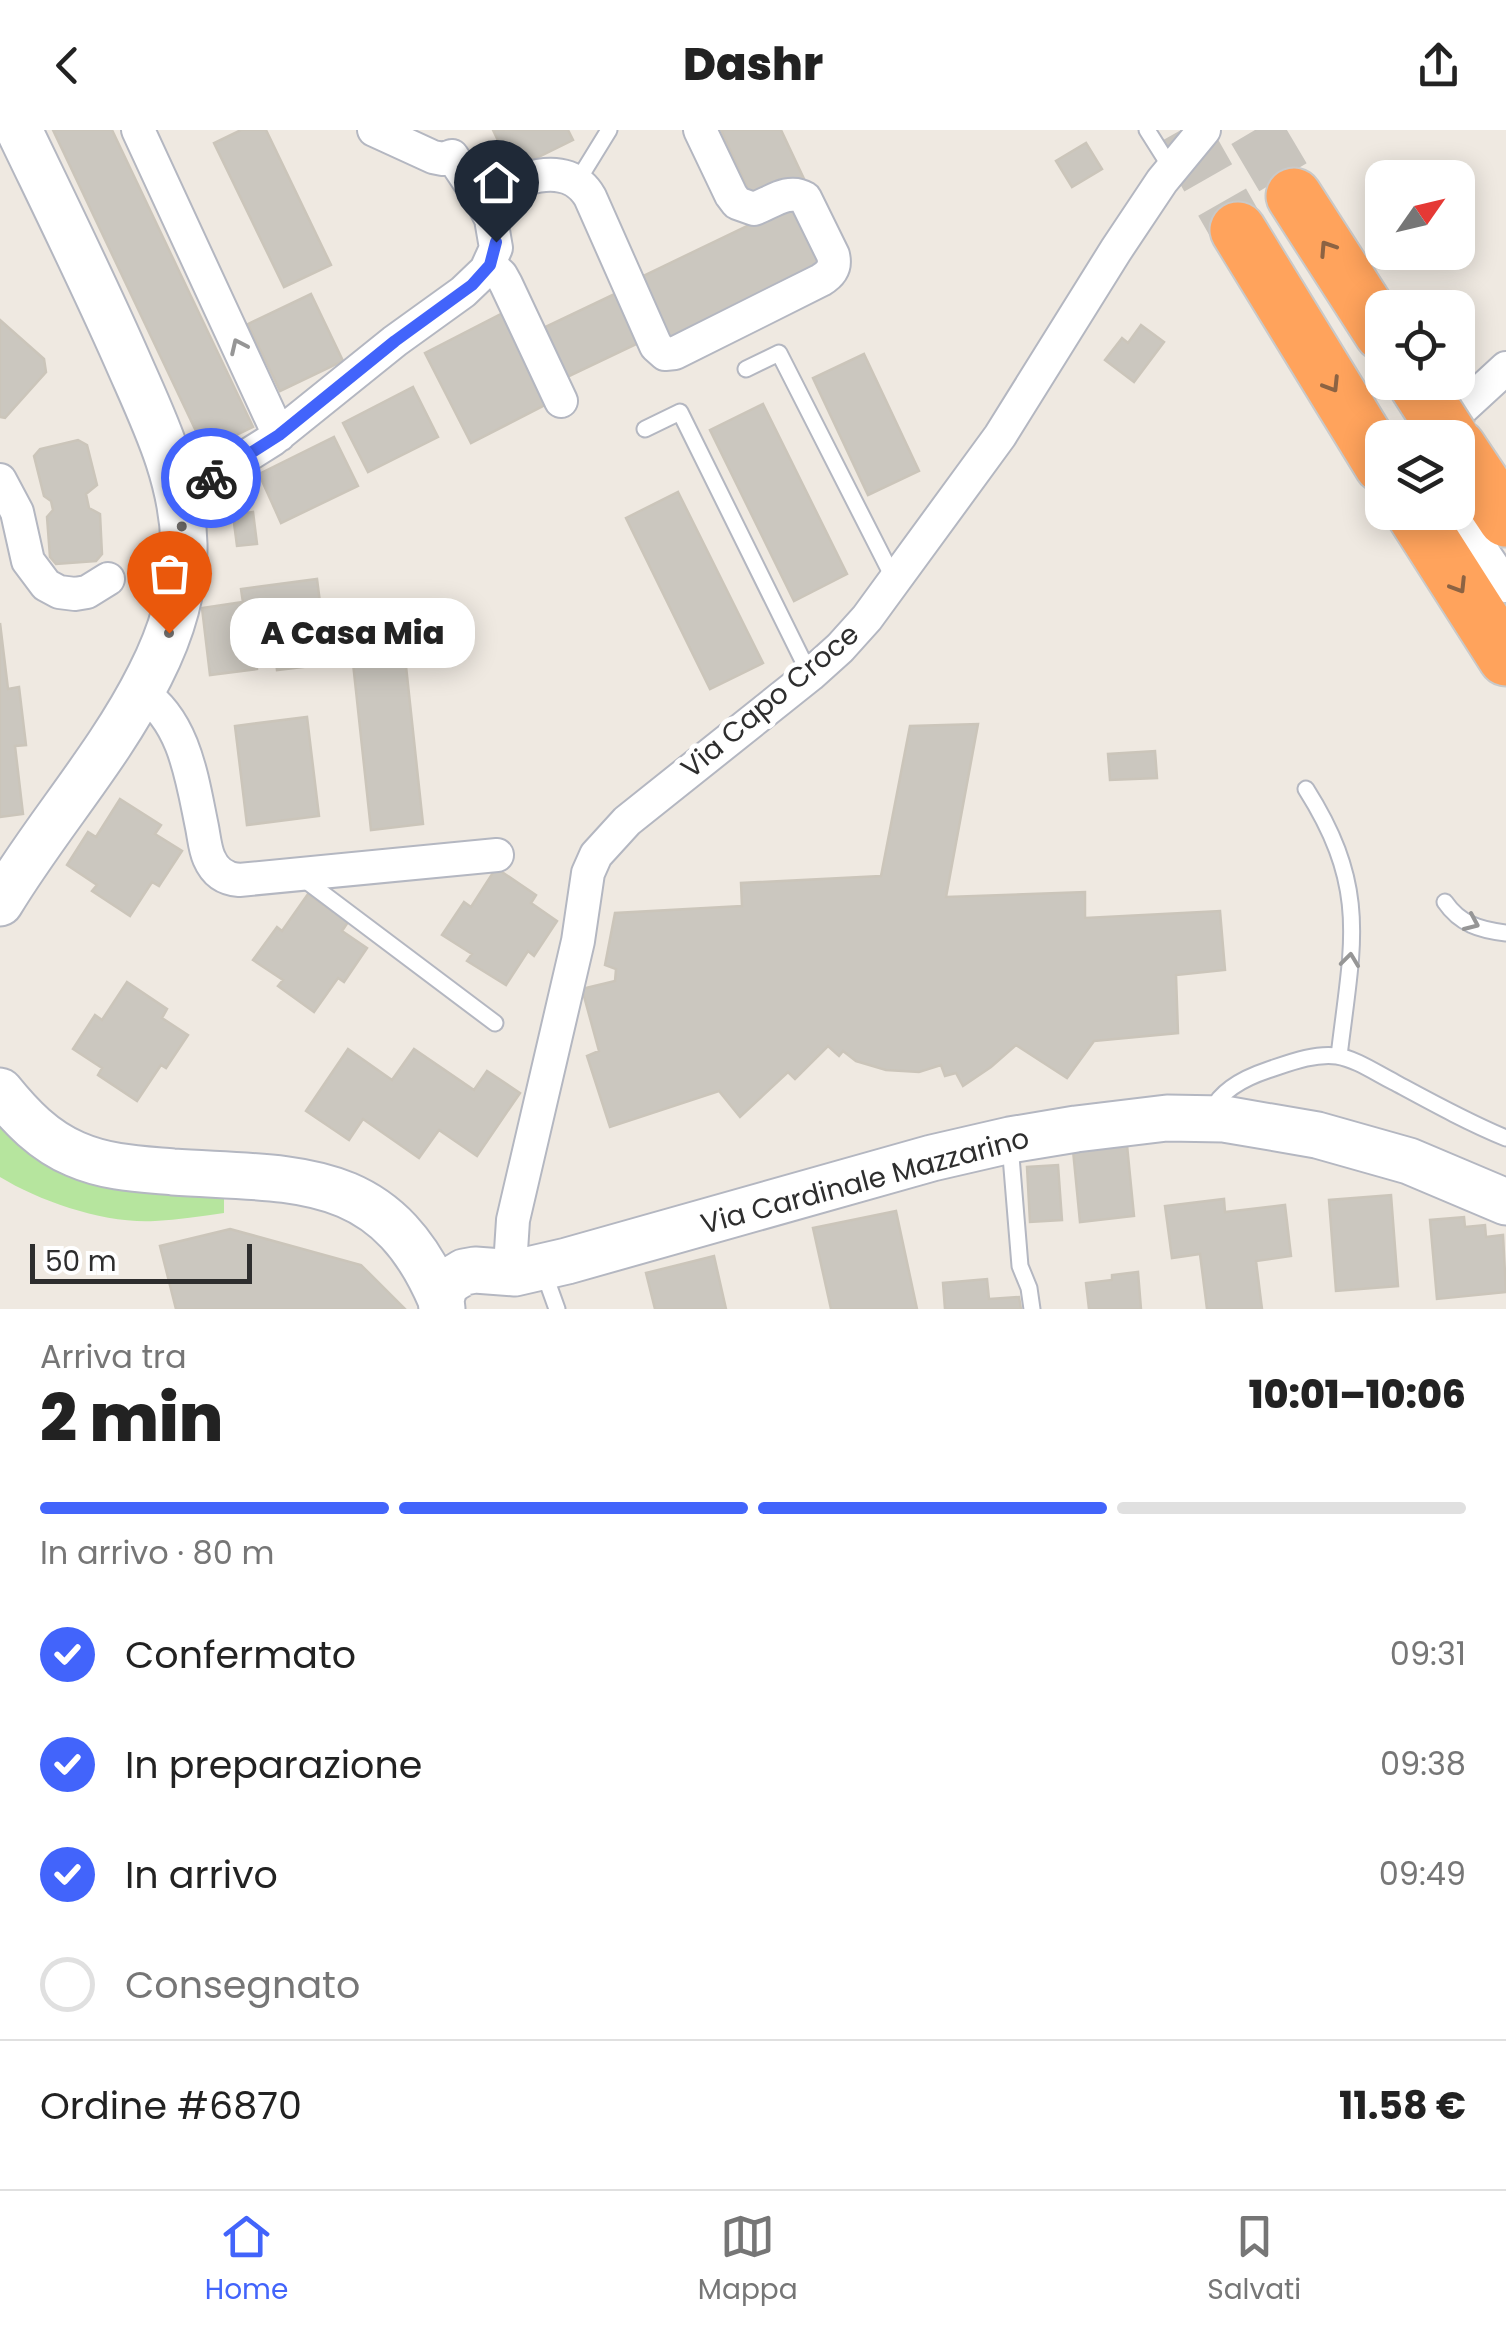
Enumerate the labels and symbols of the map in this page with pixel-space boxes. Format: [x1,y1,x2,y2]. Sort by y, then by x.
pin [454,140,539,243]
north arrow [1365,160,1475,270]
one-way arrow [1321,241,1340,259]
one-way arrow [231,338,251,356]
one-way arrow [1320,374,1339,392]
courier [161,428,261,528]
pin [127,531,212,634]
one-way arrow [1447,575,1466,593]
callout: A Casa Mia [229,598,474,668]
street label: Via Capo Croce [673,615,867,787]
one-way arrow [1462,911,1480,931]
one-way arrow [1339,951,1360,967]
street label: Via Cardinale Mazzarino [697,1118,1033,1244]
scale bar [30,1239,252,1284]

